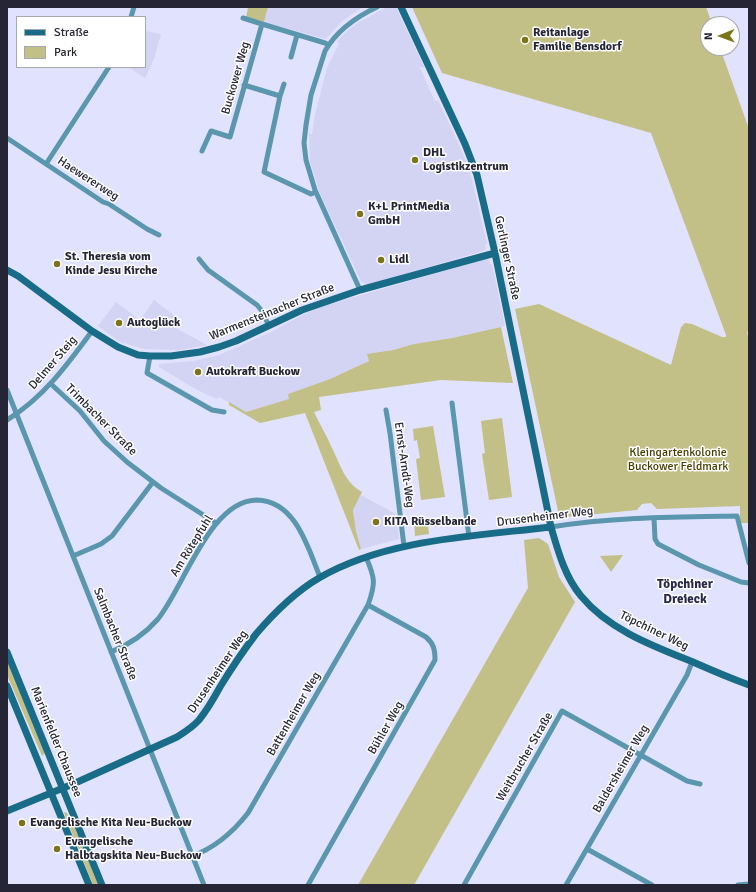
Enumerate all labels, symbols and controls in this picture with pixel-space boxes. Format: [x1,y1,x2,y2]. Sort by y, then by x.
legend [16,16,146,68]
north arrow [700,16,740,56]
text: Straße [54,25,89,40]
place label: Reitanlage Familie Bensdorf [533,26,622,54]
text: N [702,32,715,40]
marker: Reitanlage Familie Bensdorf [520,35,530,45]
street label: Buckower Weg [219,40,253,116]
text: Park [54,45,77,60]
place label: DHL Logistikzentrum [423,146,508,174]
street label: Haewererweg [55,154,121,204]
marker: DHL Logistikzentrum [410,155,420,165]
place label: K+L PrintMedia GmbH [368,200,450,228]
marker: K+L PrintMedia GmbH [355,209,365,219]
street label: Gerlinger Straße [491,215,523,301]
place label: St. Theresia vom Kinde Jesu Kirche [65,250,158,278]
place label: Lidl [389,253,409,267]
marker: Lidl [376,255,386,265]
marker: St. Theresia vom Kinde Jesu Kirche [52,259,62,269]
street label: Warmensteinacher Straße [207,280,337,344]
place label: Autoglück [127,316,180,330]
marker: Autoglück [114,318,124,328]
street label: Delmer Steig [26,333,80,393]
place label: Autokraft Buckow [206,365,300,379]
marker: Autokraft Buckow [193,367,203,377]
street label: Trimbacher Straße [62,381,140,459]
street label: Ernst-Arndt-Weg [391,421,417,509]
park label: Kleingartenkolonie Buckower Feldmark [628,446,728,474]
street label: Drusenheimer Weg [496,504,594,530]
street label: Am Rötepfuhl [167,513,217,579]
place label: KITA Rüsselbande [384,515,477,529]
marker: KITA Rüsselbande [371,517,381,527]
district label: Töpchiner Dreieck [657,577,713,608]
street label: Salmbacher Straße [90,586,140,682]
street label: Töpchiner Weg [617,608,691,654]
street label: Drusenheimer Weg [185,628,251,716]
street label: Battenheimer Weg [264,669,324,759]
street label: Marienfelder Chaussee [27,685,85,799]
street label: Bühler Weg [365,699,407,757]
street label: Weitbrucher Straße [494,710,556,804]
street label: Baldersheimer Weg [590,722,652,816]
place label: Evangelische Kita Neu-Buckow [30,816,191,830]
marker: Evangelische Kita Neu-Buckow [17,818,27,828]
place label: Evangelische Halbtagskita Neu-Buckow [65,835,201,863]
marker: Evangelische Halbtagskita Neu-Buckow [52,844,62,854]

